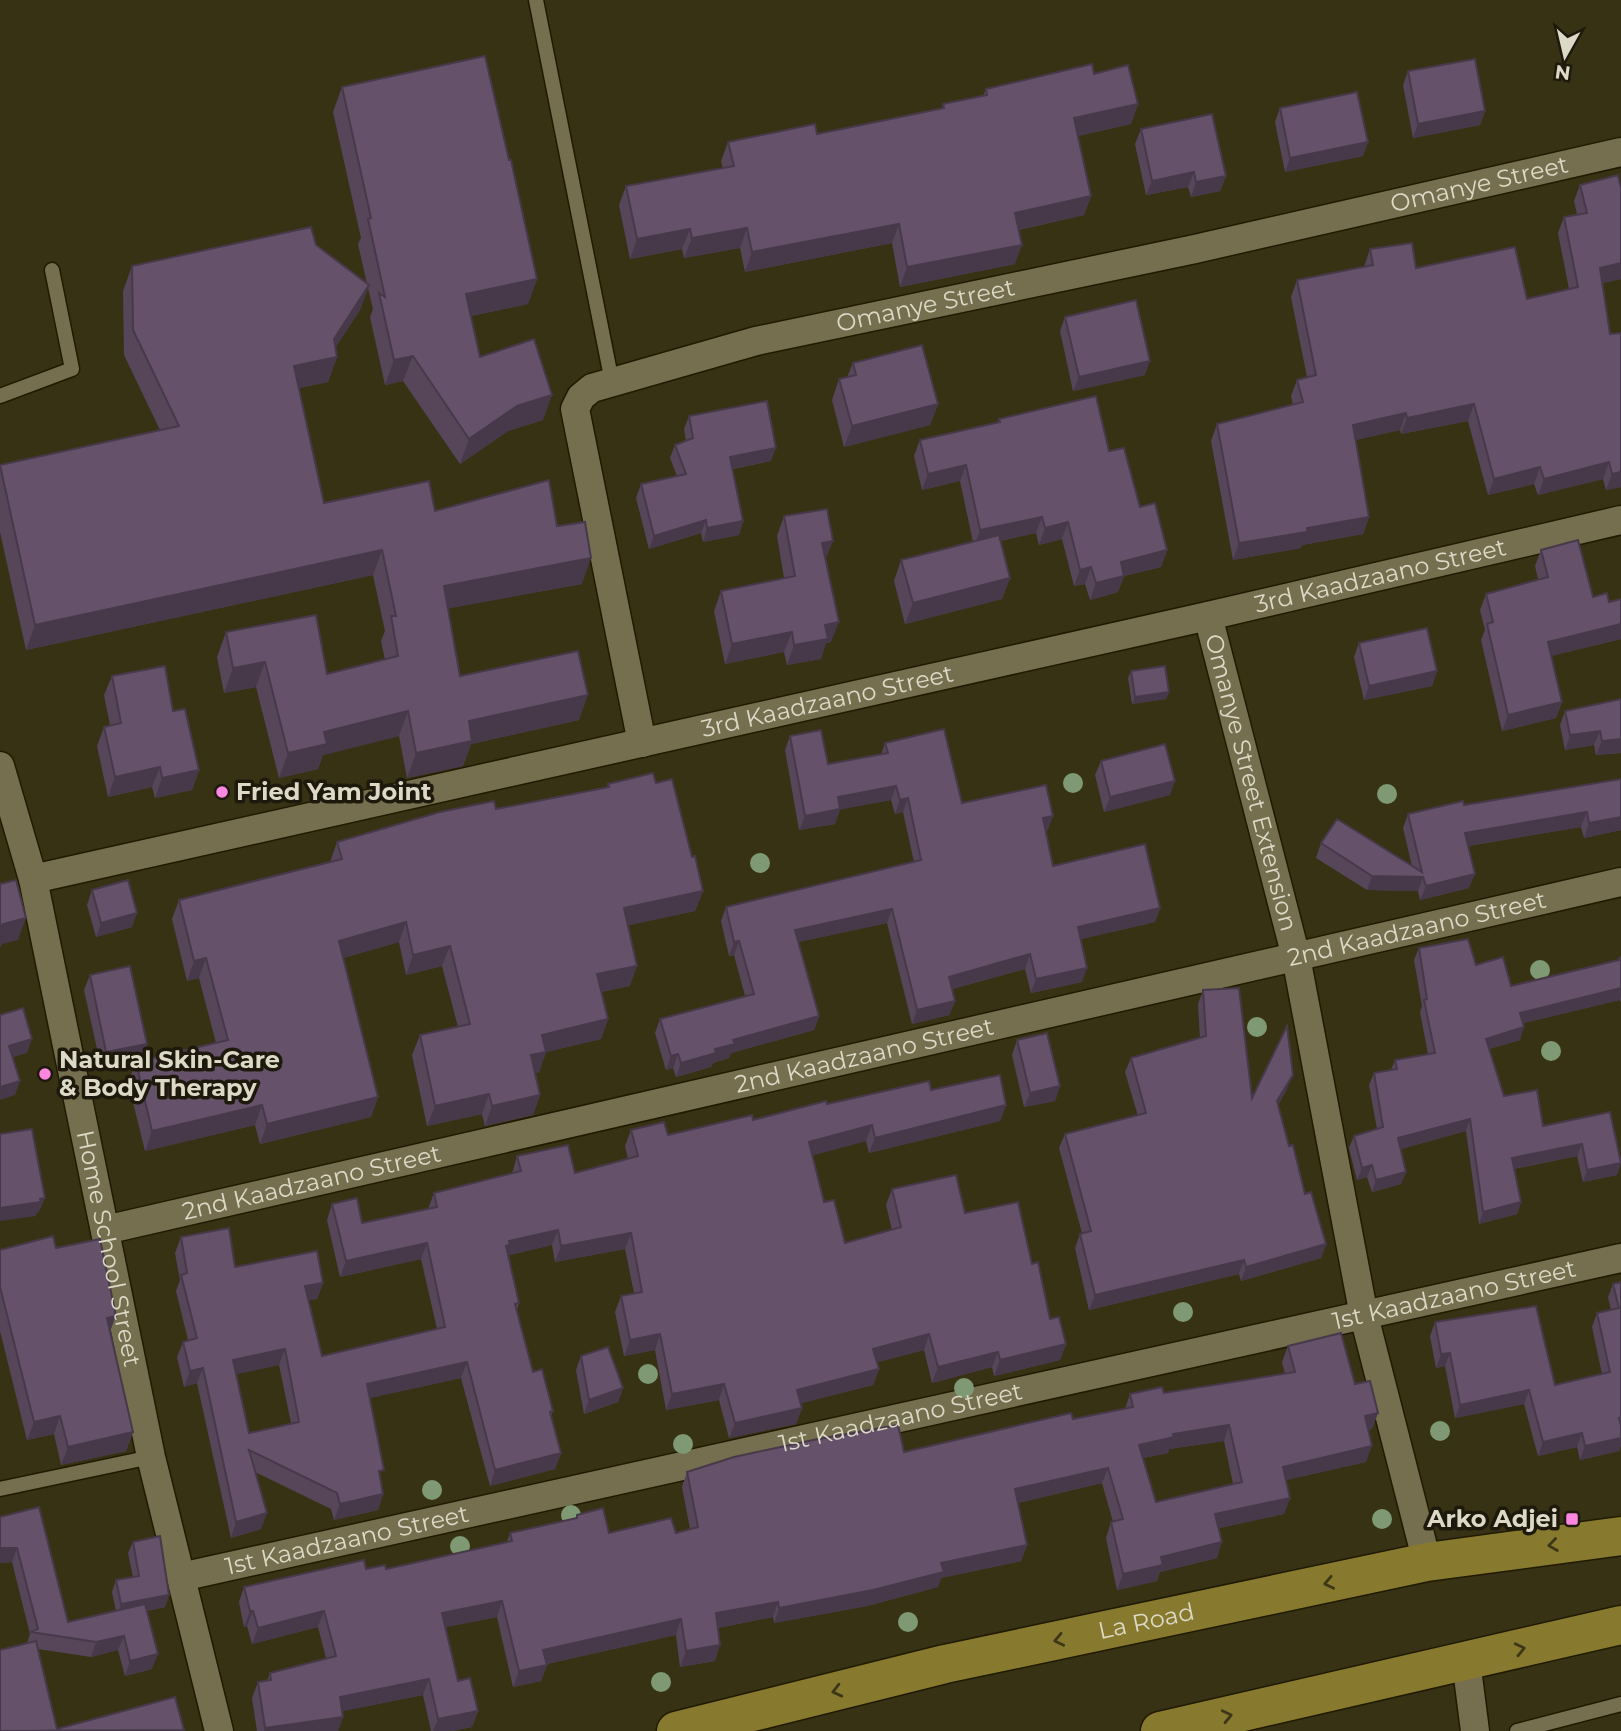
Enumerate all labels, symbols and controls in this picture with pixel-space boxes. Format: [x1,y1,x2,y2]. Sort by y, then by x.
north arrow [1530,21,1600,91]
text: N [1553,60,1572,85]
street label: Omanye Street [1387,149,1571,218]
street label: Omanye Street [833,272,1017,338]
street label: 3rd Kaadzaano Street [1251,532,1509,619]
street label: Omanye Street Extension [1199,631,1304,934]
street label: 3rd Kaadzaano Street [698,658,956,743]
place label: Fried Yam Joint [236,777,432,806]
marker: Fried Yam Joint [214,784,230,800]
street label: 2nd Kaadzaano Street [1285,885,1549,972]
street label: 2nd Kaadzaano Street [732,1011,997,1099]
place label: Natural Skin-Care & Body Therapy [59,1045,280,1102]
marker: Natural Skin-Care & Body Therapy [37,1066,53,1082]
street label: Home School Street [71,1128,147,1370]
street label: 2nd Kaadzaano Street [179,1138,444,1226]
street label: 1st Kaadzaano Street [1330,1253,1579,1336]
street label: 1st Kaadzaano Street [776,1376,1025,1458]
street label: 1st Kaadzaano Street [222,1499,472,1581]
place label: Arko Adjei [1426,1504,1558,1533]
marker: Arko Adjei [1564,1511,1580,1527]
one-way arrow [1548,1538,1559,1553]
one-way arrow [1323,1574,1335,1589]
street label: La Road [1096,1597,1197,1645]
one-way arrow [1053,1631,1065,1646]
one-way arrow [1514,1642,1526,1657]
one-way arrow [831,1683,843,1697]
one-way arrow [1221,1709,1233,1724]

